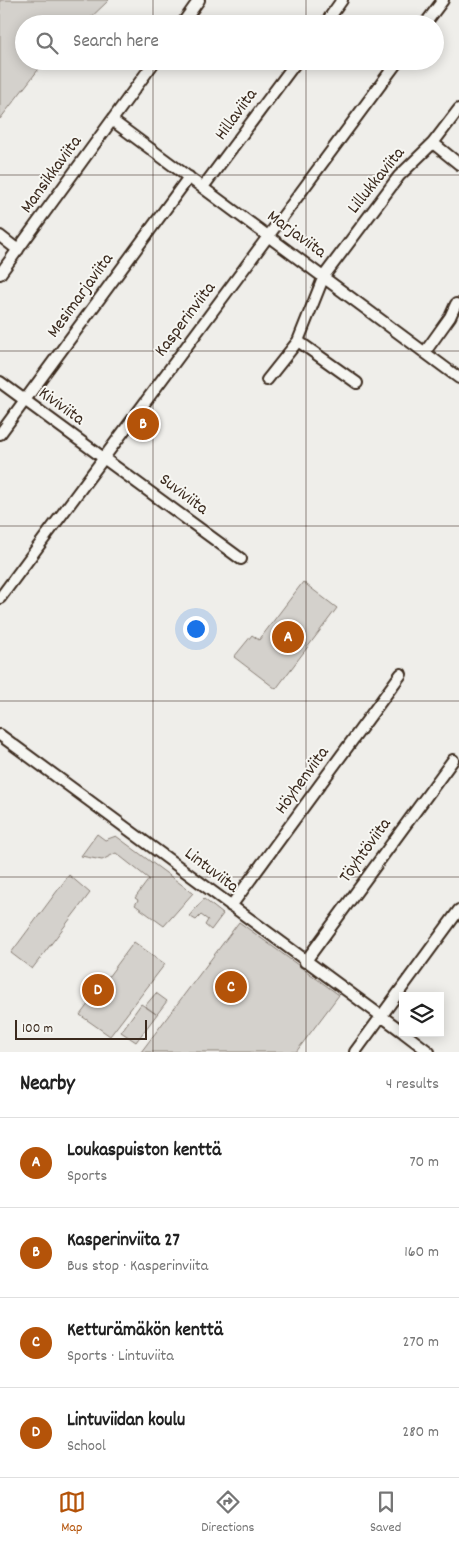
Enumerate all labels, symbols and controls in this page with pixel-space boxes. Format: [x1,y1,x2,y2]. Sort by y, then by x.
search box [15,15,444,70]
icon: search [33,29,61,57]
text: Search here [73,29,159,56]
street label: Hillaviita [210,83,265,146]
street label: Mansikkaviita [15,131,89,219]
street label: Lillukkaviita [342,142,412,220]
street label: Marjaviita [261,205,331,265]
street label: Mesimarjaviita [42,248,121,343]
street label: Kasperinviita [150,277,223,363]
street label: Kiviviita [33,382,90,433]
pin: B [127,405,159,443]
street label: Suviviita [153,468,213,522]
your location [183,616,209,642]
pin: A [272,618,304,656]
street label: Höyhenviita [270,742,336,820]
street label: Töyhtöviita [334,813,398,889]
street label: Lintuviita [178,842,244,900]
pin: C [215,968,247,1006]
pin: D [82,971,114,1009]
map controls [399,992,444,1037]
button: layers [399,992,444,1037]
scale bar [15,1017,148,1040]
text: 100 m [22,1019,53,1039]
text: Nearby [20,1070,75,1100]
text: 4 results [386,1073,439,1096]
text: Loukaspuiston kenttä [67,1138,222,1165]
text: A [32,1151,40,1174]
text: 70 m [409,1151,439,1174]
text: Sports [67,1165,107,1188]
text: Kasperinviita 27 [67,1228,180,1255]
text: B [32,1241,40,1264]
text: 160 m [404,1241,439,1264]
text: Bus stop · Kasperinviita [67,1255,208,1278]
text: Ketturämäkön kenttä [67,1318,223,1345]
text: C [32,1331,40,1354]
text: 270 m [403,1331,439,1354]
text: Sports · Lintuviita [67,1345,174,1368]
text: Lintuviidan koulu [67,1408,185,1435]
text: D [32,1421,40,1444]
text: 280 m [402,1421,439,1444]
text: School [67,1435,106,1458]
tab: Map [58,1488,86,1538]
tab: Directions [201,1488,254,1538]
tab: Saved [370,1488,401,1538]

